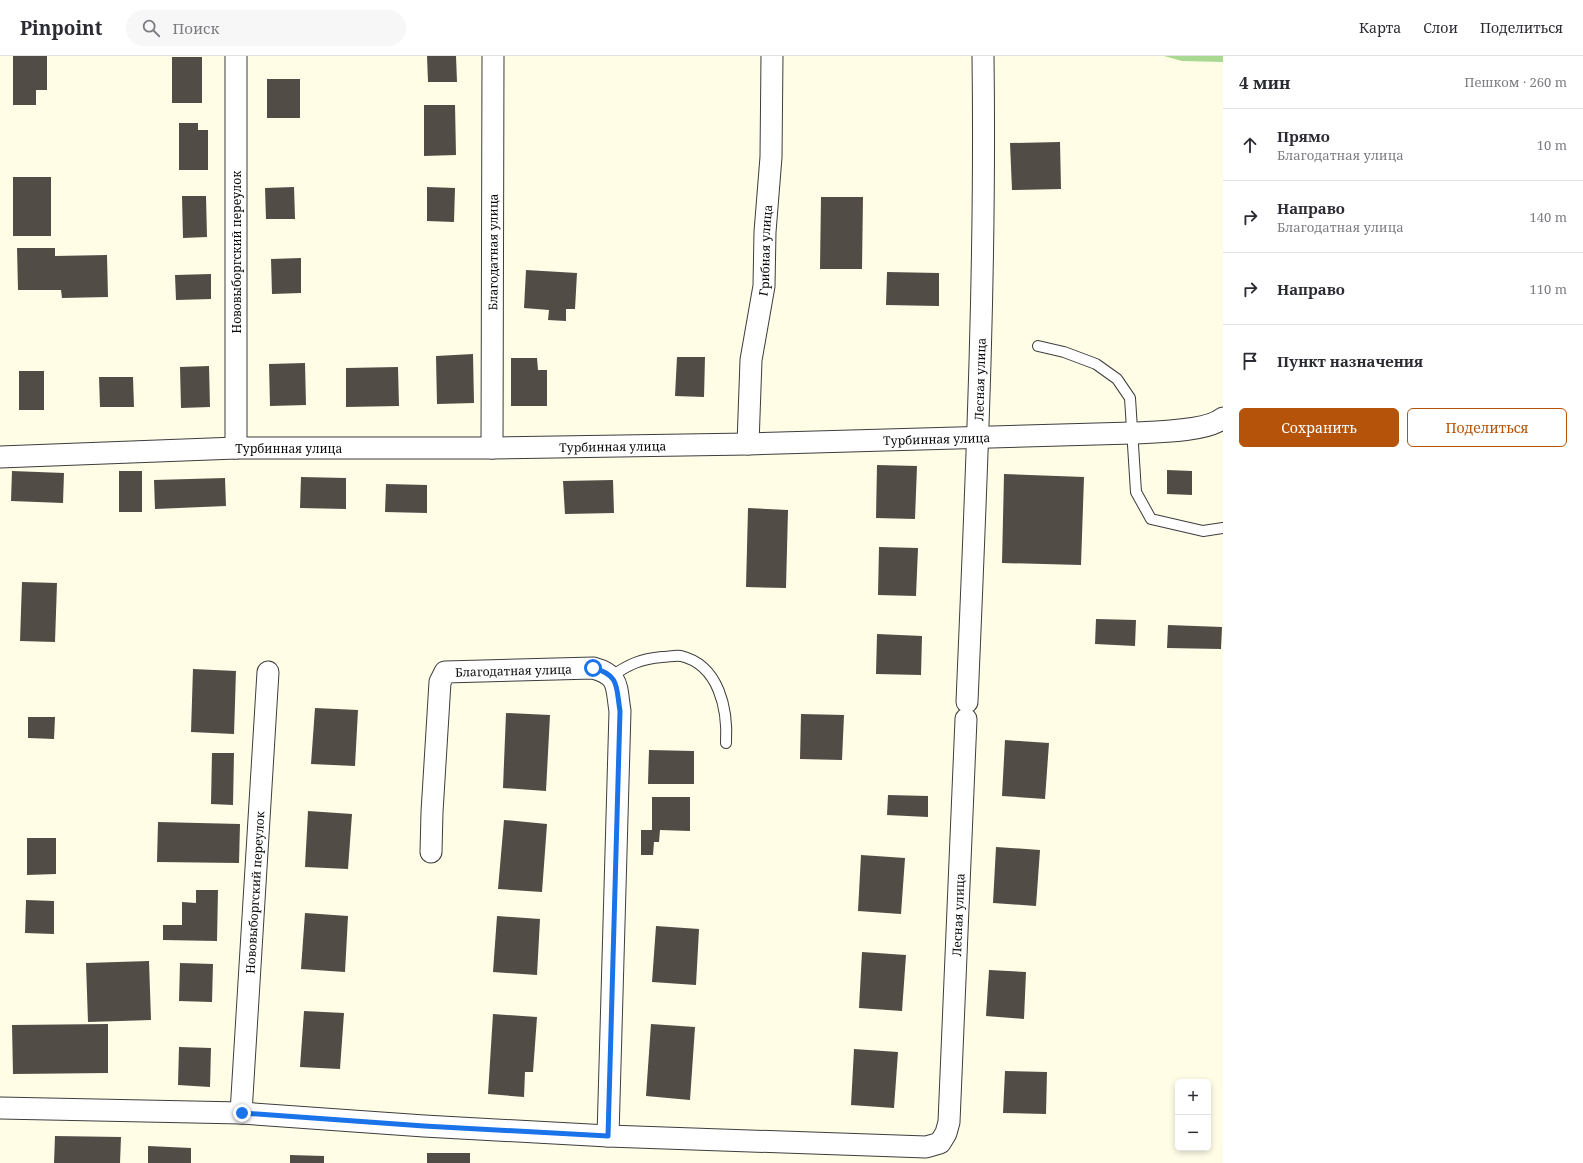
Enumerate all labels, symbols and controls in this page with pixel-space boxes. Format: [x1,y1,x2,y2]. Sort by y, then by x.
search box [126,10,406,46]
text: Pinpoint [20,15,102,41]
icon: search [140,17,162,39]
text: Поиск [172,18,219,38]
text: Карта [1359,18,1401,37]
text: Слои [1423,18,1458,37]
text: Поделиться [1480,18,1563,37]
text: 4 мин [1239,71,1291,94]
text: Пешком · 260 m [1464,73,1567,91]
text: Прямо [1277,126,1330,146]
icon: ahead [1239,134,1261,156]
text: 10 m [1537,136,1567,154]
text: Благодатная улица [1277,146,1404,164]
street label: Нововыборгский переулок [228,170,245,333]
street label: Благодатная улица [484,193,501,311]
text: Направо [1277,198,1345,218]
street label: Грибная улица [754,204,776,297]
icon: right [1239,206,1261,228]
text: 140 m [1530,208,1567,226]
text: Благодатная улица [1277,218,1404,236]
icon: right [1239,278,1261,300]
text: Направо [1277,279,1345,299]
text: 110 m [1530,280,1567,298]
street label: Лесная улица [970,337,989,421]
icon: arrive [1239,350,1261,372]
text: Пункт назначения [1277,351,1423,371]
button: Сохранить [1239,408,1399,447]
button: Поделиться [1407,408,1567,447]
street label: Турбинная улица [883,429,991,449]
street label: Турбинная улица [559,437,667,455]
street label: Турбинная улица [235,440,343,457]
route start [584,659,602,677]
street label: Благодатная улица [455,660,572,680]
street label: Нововыборгский переулок [241,810,268,974]
street label: Лесная улица [947,873,968,957]
map controls [1175,1079,1211,1151]
button: + [1175,1079,1211,1115]
route end [233,1104,251,1122]
button: − [1175,1115,1211,1151]

